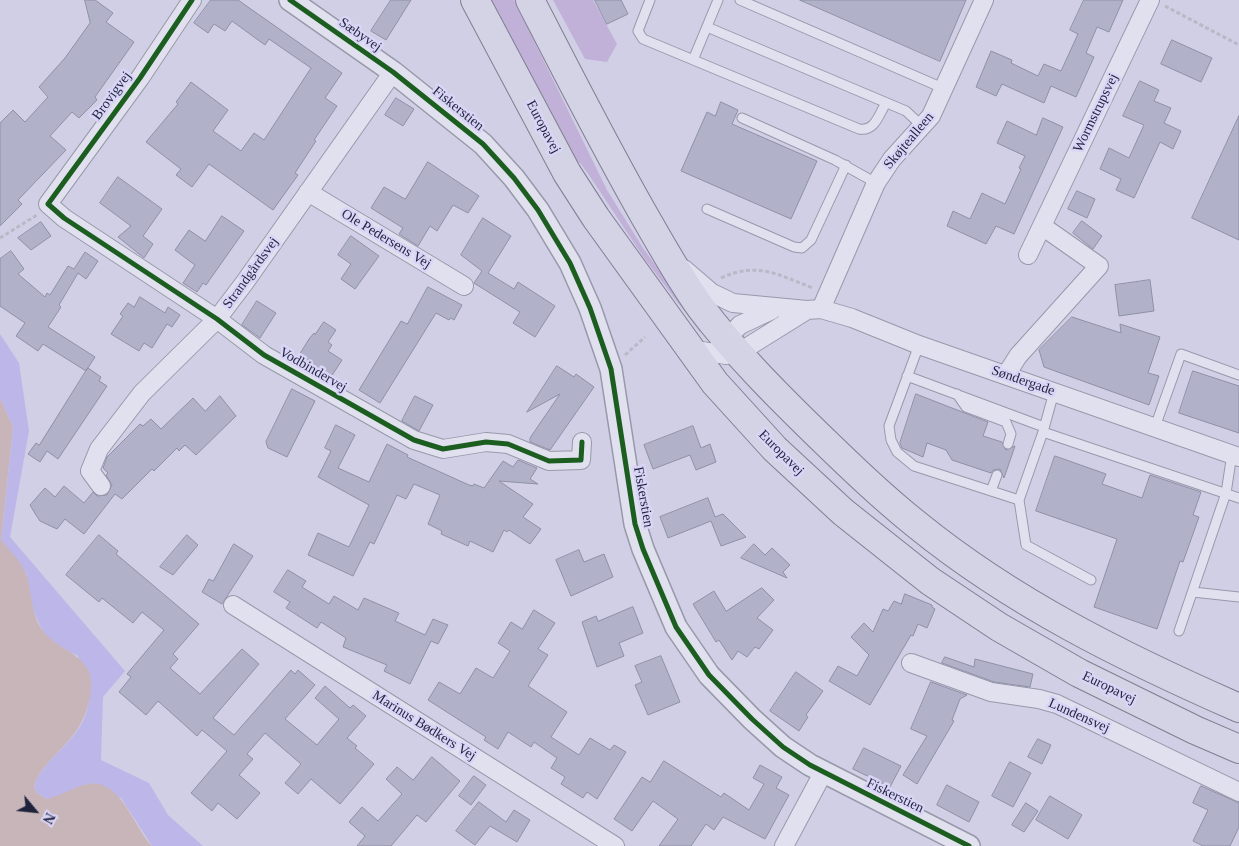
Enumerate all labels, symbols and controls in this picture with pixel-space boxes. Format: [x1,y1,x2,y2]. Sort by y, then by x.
street label: Sæbyvej [335,14,385,56]
street label: Brovigvej [89,68,135,124]
street label: Wormstrupsvej [1070,71,1122,155]
street label: Fiskerstien [429,83,487,135]
street label: Europavej [522,98,564,156]
street label: Skøjtealleen [880,109,938,173]
street label: Ole Pedersens Vej [338,206,434,272]
street label: Strandgårdsvej [220,234,282,312]
street label: Vodbindervej [276,344,350,396]
street label: Søndergade [989,362,1057,400]
street label: Europavej [755,427,807,479]
street label: Fiskerstien [629,465,657,529]
street label: Europavej [1079,668,1139,708]
street label: Marinus Bødkers Vej [369,687,479,765]
street label: Lundensvej [1046,695,1112,737]
street label: Fiskerstien [864,775,926,817]
north arrow [10,786,60,836]
text: N [40,810,58,826]

